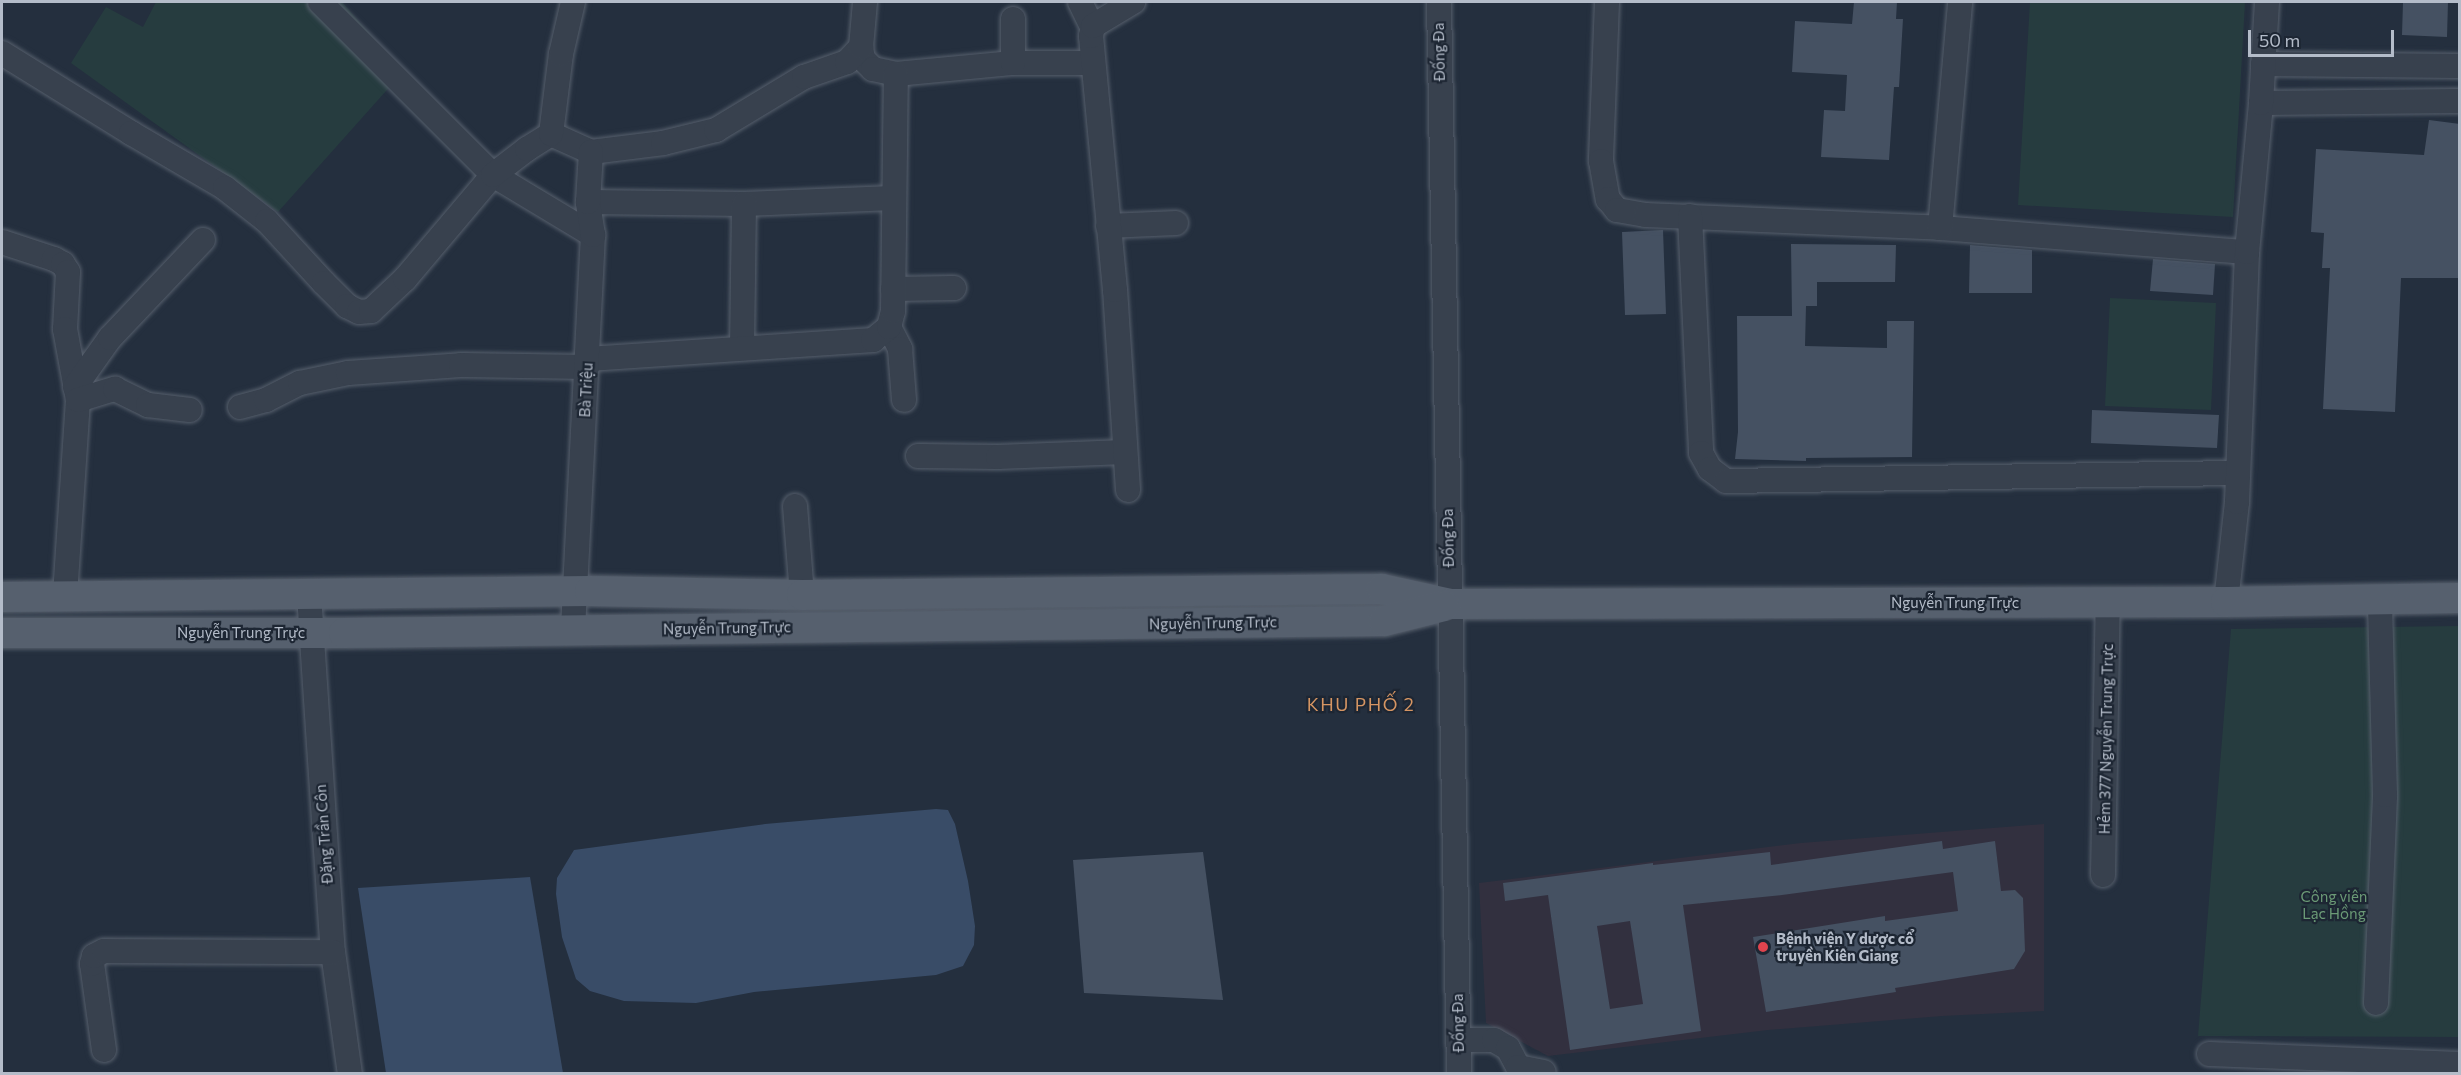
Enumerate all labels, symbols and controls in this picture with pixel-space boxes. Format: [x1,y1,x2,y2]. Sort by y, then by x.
scale bar [2251,18,2396,56]
street label: Đống Đa [1429,23,1449,81]
text: 50 m [2259,29,2300,51]
street label: Bà Triệu [576,362,596,418]
street label: Đống Đa [1438,509,1458,567]
street label: Nguyễn Trung Trực [1891,594,2019,612]
street label: Nguyễn Trung Trực [1149,613,1277,633]
street label: Nguyễn Trung Trực [663,618,791,638]
street label: Nguyễn Trung Trực [177,624,305,642]
street label: Hẻm 377 Nguyễn Trung Trực [2095,644,2117,834]
district label: KHU PHỐ 2 [1307,693,1415,715]
street label: Đặng Trần Côn [312,784,336,884]
park label: Công viên Lạc Hồng [2301,887,2367,922]
place label: Bệnh viện Y dược cổ truyền Kiên Giang [1776,929,1914,964]
marker: Bệnh viện Y dược cổ truyền Kiên Giang [1754,938,1772,956]
street label: Đống Đa [1448,994,1468,1052]

